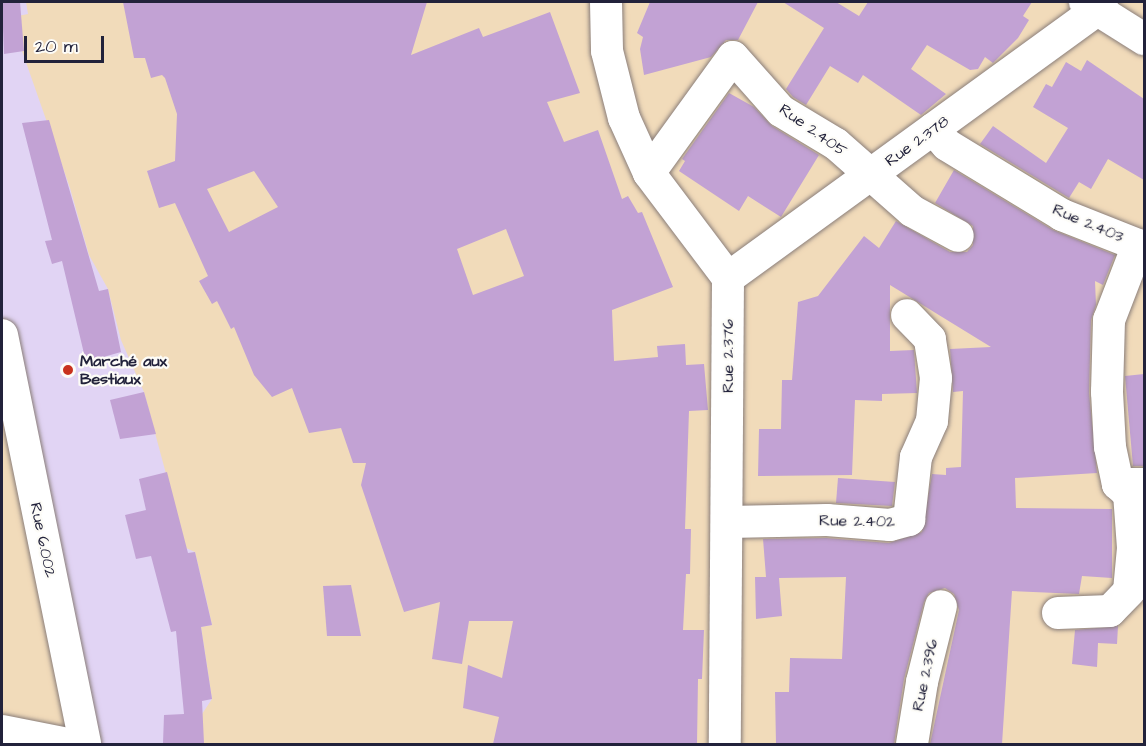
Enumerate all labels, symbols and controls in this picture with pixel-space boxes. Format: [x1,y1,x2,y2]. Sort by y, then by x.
scale bar [27,24,106,62]
text: 20 m [35,34,78,59]
street label: Rue 2.405 [775,100,851,160]
street label: Rue 2.378 [881,111,953,171]
street label: Rue 2.403 [1050,199,1126,247]
street label: Rue 2.376 [718,319,738,393]
place label: Marché aux Bestiaux [80,351,167,389]
marker: Marché aux Bestiaux [61,363,75,377]
street label: Rue 6.002 [26,501,60,579]
street label: Rue 2.402 [819,511,895,531]
street label: Rue 2.396 [908,637,942,713]

